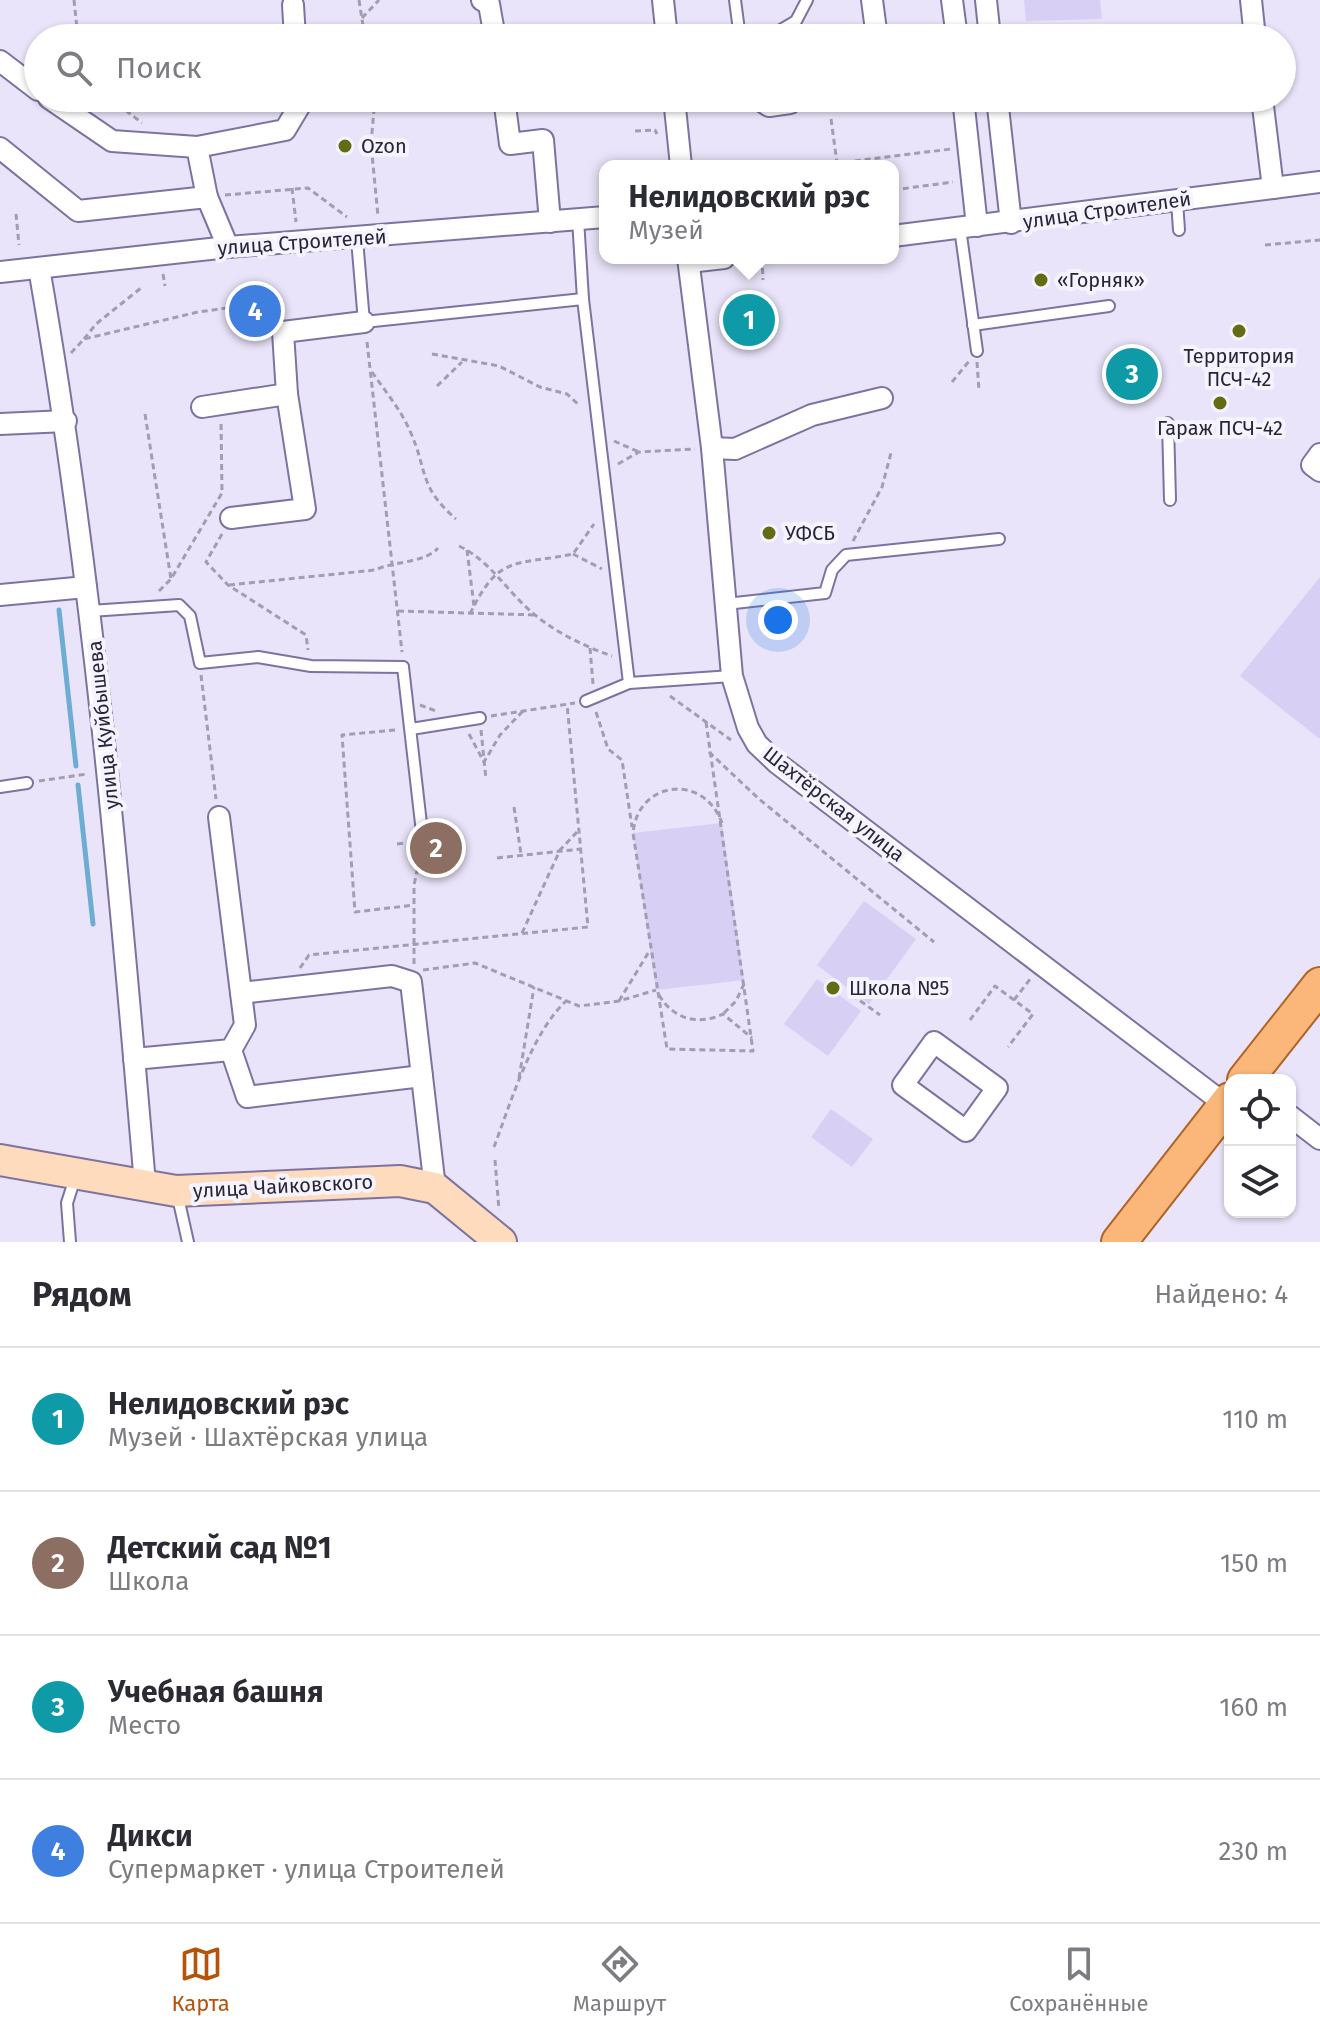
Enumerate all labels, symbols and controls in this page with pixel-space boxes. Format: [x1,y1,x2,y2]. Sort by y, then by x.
search box [24,24,1296,112]
icon: search [52,46,96,90]
text: Поиск [116,50,202,86]
place label: Ozon [361,134,407,158]
marker: Ozon [336,137,354,155]
popup [599,160,899,264]
text: Нелидовский рэс [628,179,870,215]
street label: улица Строителей [1021,186,1193,234]
text: Музей [628,215,704,246]
street label: улица Строителей [217,224,387,260]
place label: «Горняк» [1057,268,1145,292]
marker: «Горняк» [1032,271,1050,289]
pin: 4 [229,281,281,341]
pin: 1 [723,290,775,350]
marker: Территория ПСЧ-42 [1230,322,1248,340]
pin: 3 [1106,344,1158,404]
place label: Территория ПСЧ-42 [1184,344,1295,391]
marker: Гараж ПСЧ-42 [1211,394,1229,412]
place label: Гараж ПСЧ-42 [1157,416,1283,440]
place label: УФСБ [785,521,835,545]
marker: УФСБ [760,524,778,542]
your location [758,600,798,640]
street label: улица Куйбышева [82,639,124,811]
street label: Шахтёрская улица [758,741,910,867]
pin: 2 [410,818,462,878]
place label: Школа №5 [849,976,949,1000]
marker: Школа №5 [824,979,842,997]
map controls [1224,1074,1296,1218]
button: locate [1224,1074,1296,1146]
button: layers [1224,1146,1296,1218]
street label: улица Чайковского [192,1169,374,1203]
text: Рядом [32,1274,131,1315]
text: Найдено: 4 [1154,1279,1288,1310]
text: Нелидовский рэс [108,1386,349,1422]
text: 1 [52,1404,64,1435]
text: 110 m [1222,1404,1288,1435]
text: Музей · Шахтёрская улица [108,1422,428,1453]
text: Детский сад №1 [108,1530,332,1566]
text: 2 [51,1548,65,1579]
text: 150 m [1220,1548,1288,1579]
text: Школа [108,1566,189,1597]
text: Учебная башня [108,1674,324,1710]
text: 3 [51,1692,65,1723]
text: 160 m [1219,1692,1288,1723]
text: Место [108,1710,181,1741]
text: Дикси [108,1818,193,1854]
text: 4 [51,1836,65,1867]
text: 230 m [1219,1836,1288,1867]
text: Супермаркет · улица Строителей [108,1854,505,1885]
tab: Карта [172,1942,230,2017]
tab: Маршрут [573,1942,666,2017]
tab: Сохранённые [1009,1942,1149,2017]

